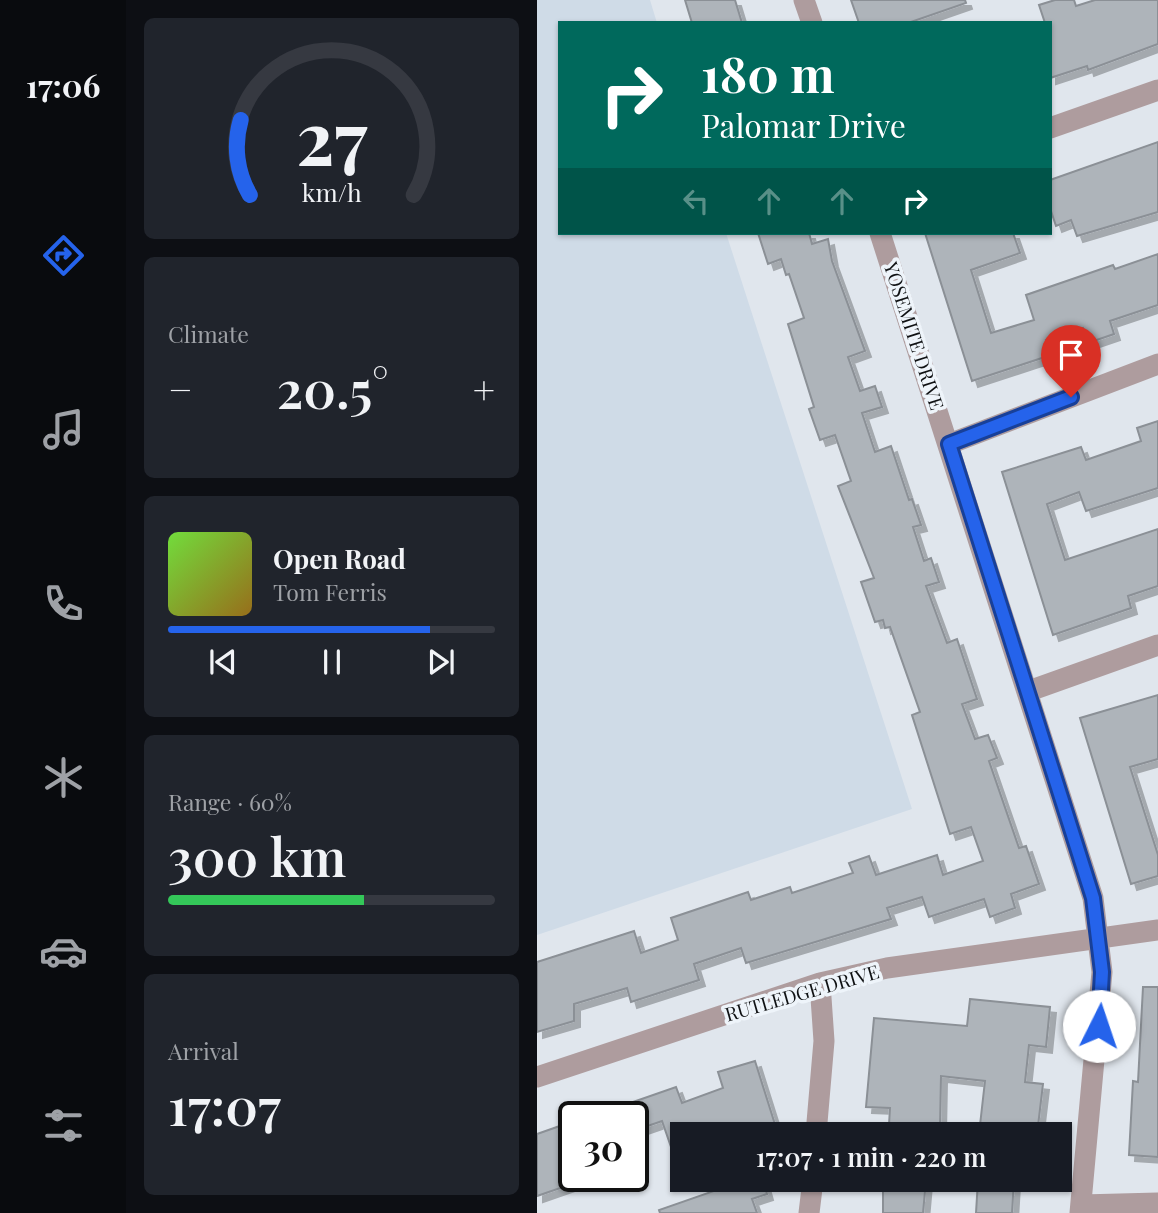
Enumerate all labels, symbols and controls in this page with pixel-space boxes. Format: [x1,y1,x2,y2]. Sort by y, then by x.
text: 180 m [701,40,835,105]
icon: right [586,49,677,140]
text: 17:06 [26,63,100,106]
text: 27 [296,86,368,183]
text: Palomar Drive [701,103,906,146]
text: km/h [302,174,362,207]
icon: left [677,182,715,220]
icon: ahead [750,182,788,220]
icon: ahead [823,182,861,220]
icon: right [896,182,934,220]
icon: directions [39,231,88,280]
street label: YOSEMITE DRIVE [879,258,951,413]
text: Climate [168,318,249,349]
pin [1041,325,1101,397]
icon: arrive [1052,336,1090,374]
text: 20.5° [277,353,389,422]
text: − [168,363,193,414]
text: + [473,363,495,414]
icon: music [39,405,88,454]
text: Open Road [273,541,406,576]
text: Tom Ferris [273,576,387,607]
icon: phone [39,579,88,628]
icon: previous [204,643,242,681]
icon: pause [313,643,351,681]
icon: next [422,643,460,681]
icon: climate [39,753,88,802]
text: Range · 60% [168,786,292,817]
text: 300 km [168,821,346,890]
icon: car [39,927,88,976]
street label: RUTLEDGE DRIVE [722,958,882,1026]
position arrow [1062,989,1136,1063]
text: Arrival [168,1035,239,1066]
text: 17:07 [168,1070,281,1139]
icon: filters [39,1101,88,1150]
speed limit sign: 30 [558,1101,649,1192]
text: 17:07 · 1 min · 220 m [756,1139,986,1174]

